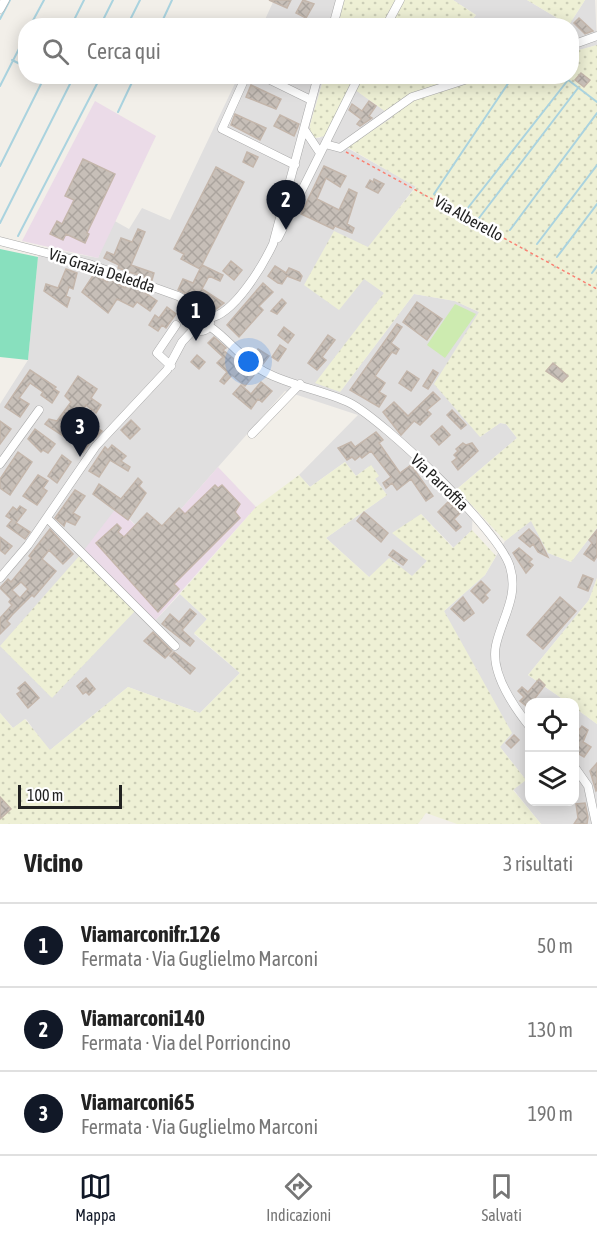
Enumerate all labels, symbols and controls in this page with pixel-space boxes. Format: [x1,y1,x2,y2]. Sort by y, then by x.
search box [18,18,579,84]
icon: search [39,35,72,68]
text: Cerca qui [87,38,161,64]
pin: 2 [266,180,306,230]
street label: Via Alberello [431,192,507,244]
street label: Via Grazia Deledda [47,244,157,296]
pin: 1 [176,292,216,341]
your location [234,347,263,376]
pin: 3 [60,408,100,457]
street label: Via Parroffia [408,450,472,514]
map controls [525,698,579,806]
button: locate [525,698,579,752]
button: layers [525,752,579,806]
scale bar [18,782,122,810]
text: 100 m [27,786,63,804]
text: Vicino [24,848,83,878]
text: 3 risultati [503,852,573,875]
text: Viamarconifr.126 [81,921,220,947]
text: 1 [39,934,48,957]
text: 50 m [537,934,573,957]
text: Fermata · Via Guglielmo Marconi [81,947,318,970]
text: Viamarconi140 [81,1005,205,1031]
text: 2 [39,1018,48,1041]
text: 130 m [528,1018,573,1041]
text: Fermata · Via del Porrioncino [81,1031,291,1054]
text: Viamarconi65 [81,1089,195,1115]
text: 3 [39,1102,48,1125]
text: 190 m [528,1102,573,1125]
text: Fermata · Via Guglielmo Marconi [81,1115,318,1138]
tab: Mappa [75,1170,116,1224]
tab: Indicazioni [266,1170,331,1224]
tab: Salvati [481,1170,522,1224]

